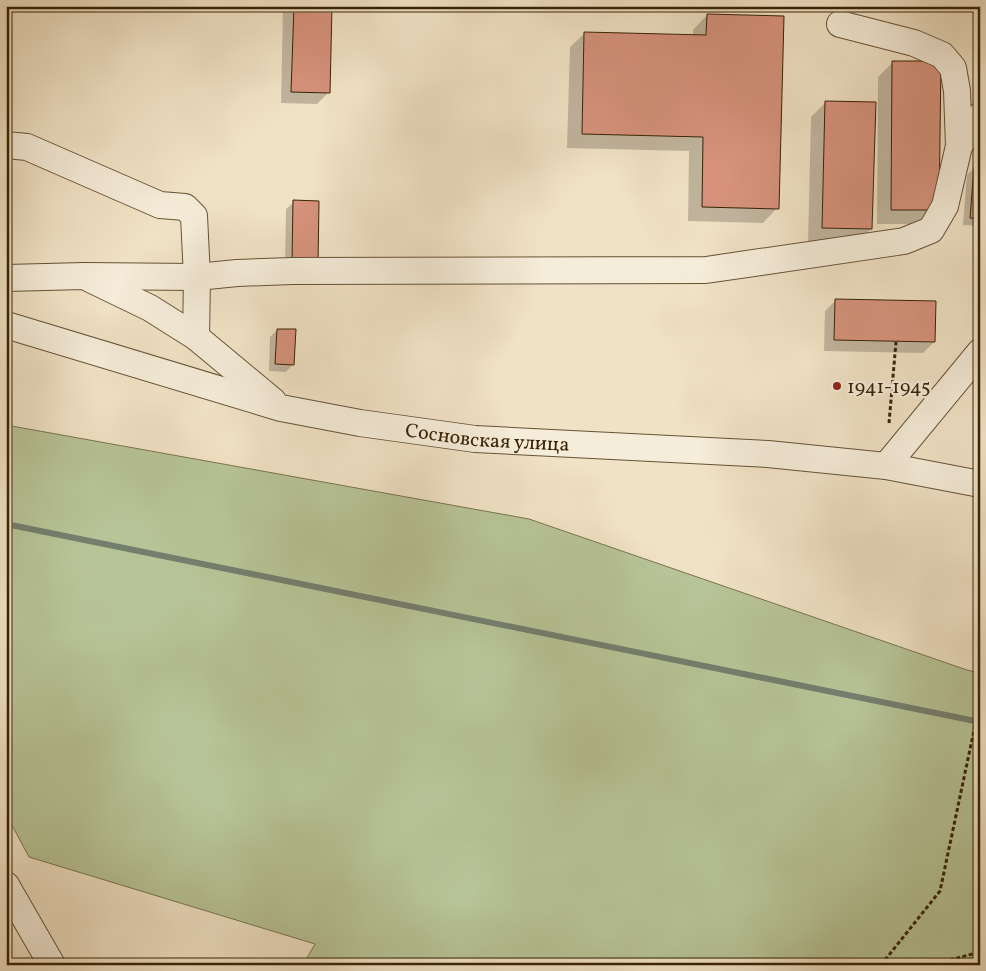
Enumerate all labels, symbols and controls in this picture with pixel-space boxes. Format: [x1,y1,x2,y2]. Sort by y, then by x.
place label: 1941-1945 [847,374,931,402]
marker: 1941-1945 [831,380,843,392]
street label: Сосновская улица [403,417,570,460]

